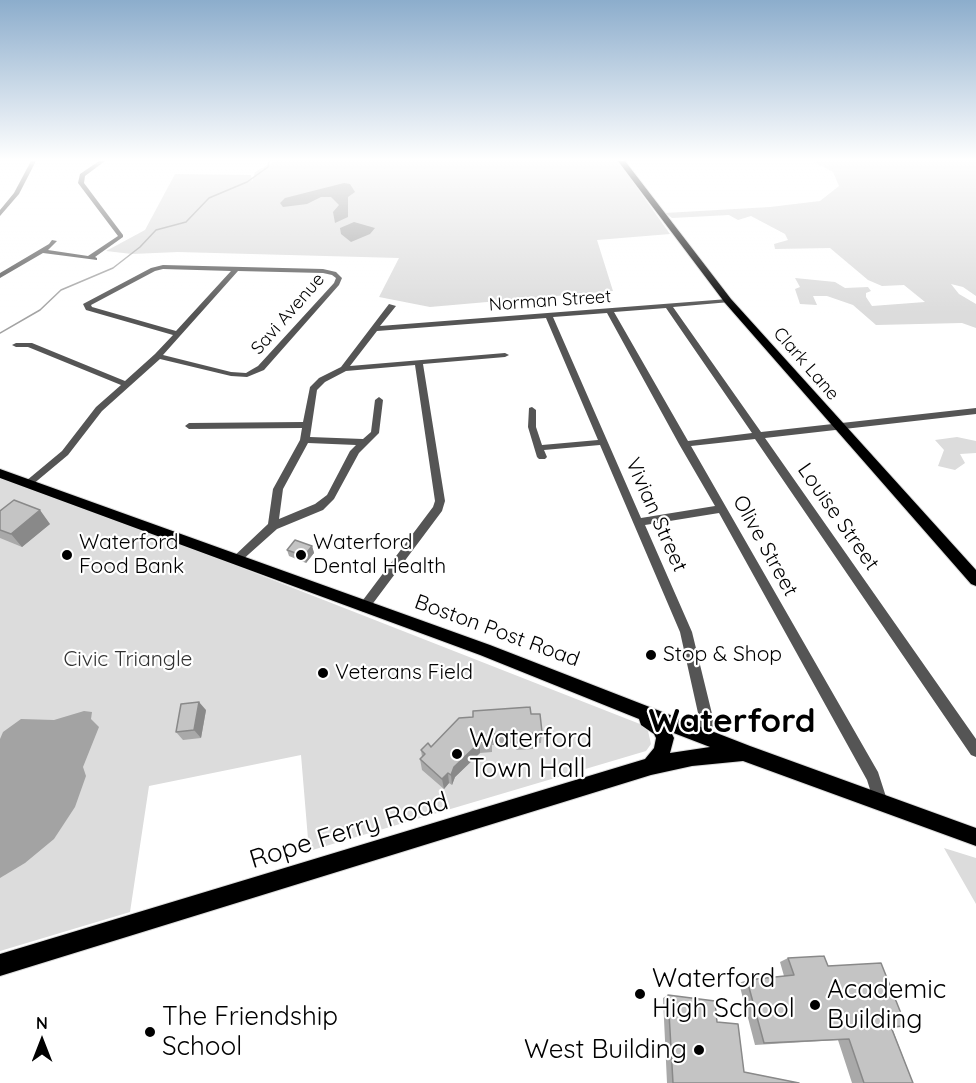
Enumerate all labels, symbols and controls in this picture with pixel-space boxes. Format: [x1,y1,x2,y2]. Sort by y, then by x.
street label: Savi Avenue [247,269,329,359]
street label: Norman Street [488,286,612,316]
street label: Clark Lane [769,323,843,405]
street label: Vivian Street [620,454,692,576]
street label: Louise Street [792,459,884,575]
street label: Olive Street [727,491,803,601]
place label: Waterford Food Bank [79,530,184,580]
place label: Waterford Dental Health [313,530,446,580]
marker: Waterford Food Bank [60,548,74,562]
marker: Waterford Dental Health [294,548,308,562]
street label: Boston Post Road [411,589,583,673]
place label: Stop & Shop [663,642,782,668]
park label: Civic Triangle [64,647,192,673]
marker: Stop & Shop [644,648,658,662]
place label: Veterans Field [335,660,473,686]
marker: Veterans Field [316,666,330,680]
district label: Waterford [648,702,816,742]
place label: Waterford Town Hall [469,723,592,784]
marker: Waterford Town Hall [450,747,464,761]
street label: Rope Ferry Road [246,786,452,876]
place label: Waterford High School [652,963,795,1024]
place label: Academic Building [827,974,946,1036]
marker: Waterford High School [633,987,647,1001]
marker: Academic Building [808,998,822,1012]
place label: The Friendship School [162,1001,338,1062]
north arrow [12,1011,72,1071]
text: N [36,1013,48,1033]
marker: The Friendship School [143,1025,157,1039]
place label: West Building [524,1034,687,1066]
marker: West Building [692,1043,706,1057]

